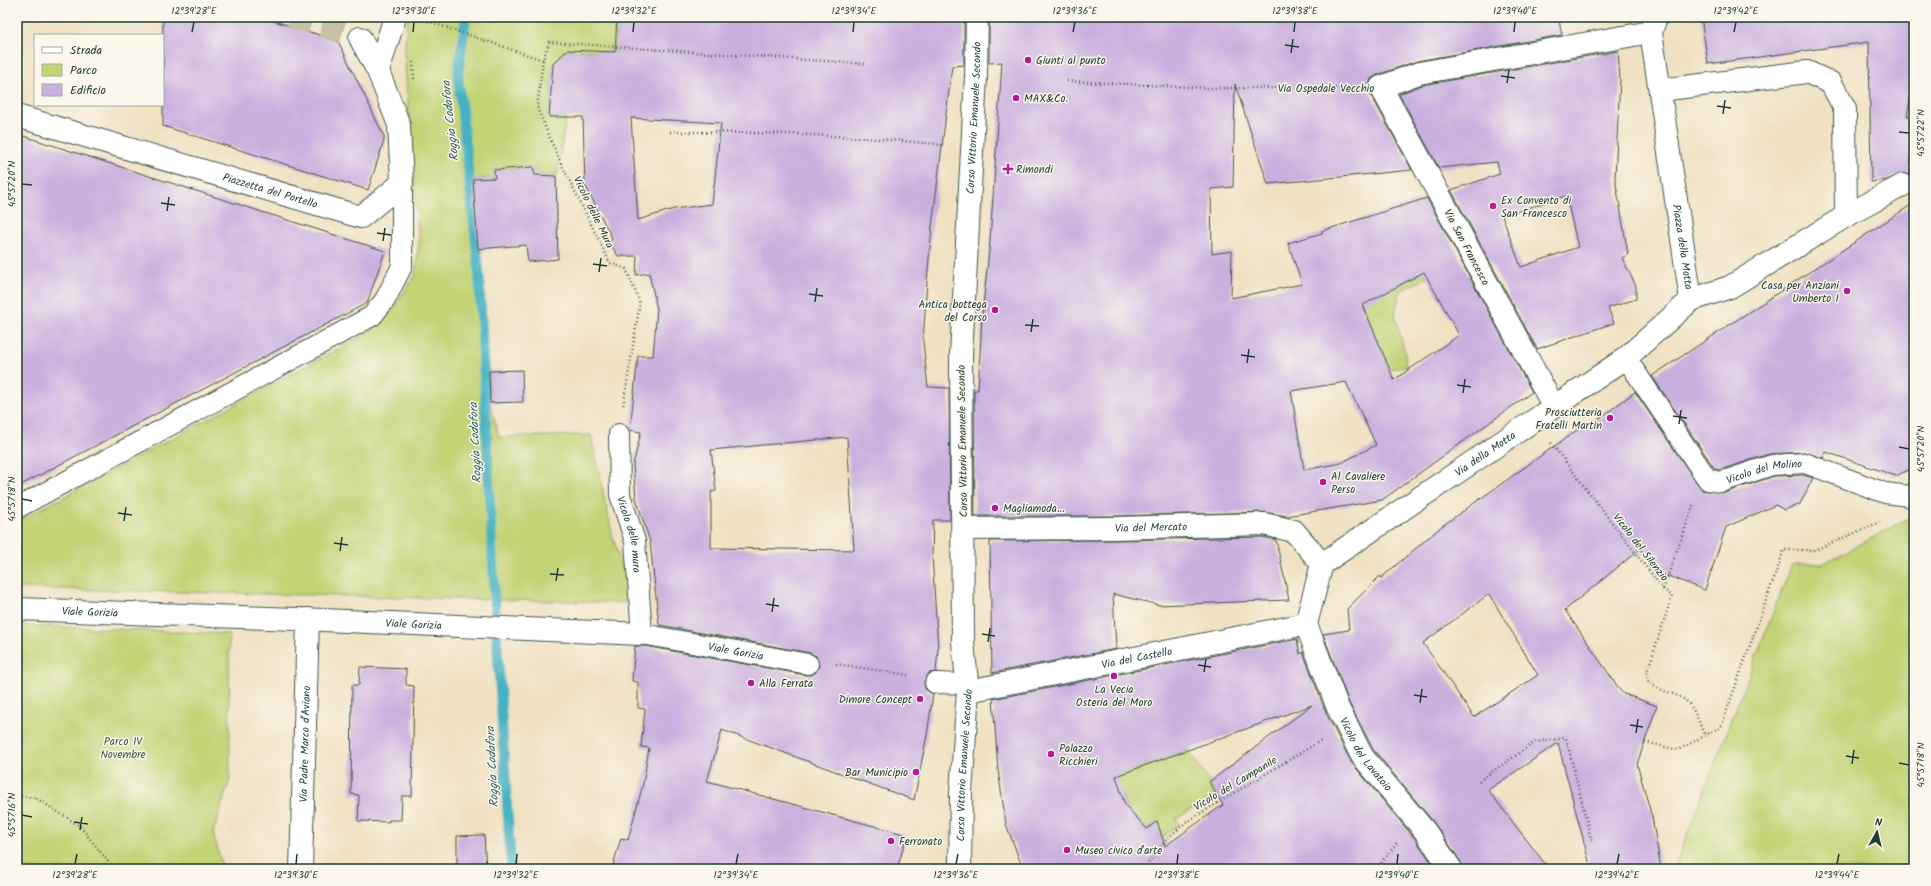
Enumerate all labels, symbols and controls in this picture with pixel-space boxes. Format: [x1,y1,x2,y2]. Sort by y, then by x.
text: 12°39'28"E [171,3,218,19]
text: 12°39'30"E [392,3,437,19]
text: 12°39'32"E [611,3,658,19]
text: 12°39'34"E [832,3,878,19]
text: 12°39'36"E [1053,3,1099,19]
text: 12°39'38"E [1272,3,1319,19]
text: 12°39'40"E [1493,3,1538,19]
text: 12°39'42"E [1714,3,1760,19]
legend [34,34,164,106]
text: Strada [70,41,103,60]
street label: Corso Vittorio Emanuele Secondo [962,41,987,195]
place label: Giunti al punto [1036,52,1106,70]
marker: Giunti al punto [1023,55,1033,65]
text: Parco [70,61,97,80]
water label: Roggia Codafora [437,78,464,162]
street label: Via Ospedale Vecchio [1278,80,1374,98]
text: Edificio [70,81,106,100]
place label: MAX&Co. [1024,90,1068,108]
marker: MAX&Co. [1011,93,1021,103]
text: 45°57'22"N [1913,109,1929,157]
text: 45°57'20"N [4,160,20,207]
place label: Rimondi [1016,161,1053,179]
marker: Rimondi [1003,164,1013,174]
street label: Piazzetta del Portello [220,169,320,214]
street label: Vicolo delle Mura [568,173,618,252]
place label: Ex Convento di San Francesco [1501,192,1572,223]
marker: Ex Convento di San Francesco [1488,201,1498,211]
street label: Piazza della Motta [1667,203,1697,291]
street label: Via San Francesco [1438,206,1494,289]
place label: Casa per Anziani Umberto I [1761,277,1839,308]
marker: Casa per Anziani Umberto I [1842,286,1852,296]
place label: Antica bottega del Corso [919,296,987,327]
marker: Antica bottega del Corso [990,305,1000,315]
street label: Corso Vittorio Emanuele Secondo [953,365,973,517]
water label: Roggia Codafora [464,401,487,484]
place label: Prosciutteria Fratelli Martin [1536,404,1602,435]
marker: Prosciutteria Fratelli Martin [1605,413,1615,423]
text: 45°57'20"N [1913,425,1929,472]
street label: Via della Motta [1451,427,1520,482]
street label: Vicolo del Molino [1724,455,1803,490]
place label: Al Cavaliere Perso [1331,468,1385,499]
text: 45°57'18"N [4,476,20,521]
marker: Al Cavaliere Perso [1318,477,1328,487]
street label: Vicolo delle mura [611,494,645,574]
place label: Magliamoda... [1003,500,1065,518]
marker: Magliamoda... [990,503,1000,513]
street label: Vicolo del Silenzio [1608,510,1673,586]
street label: Via del Mercato [1115,518,1187,538]
street label: Viale Gorizia [61,603,118,623]
street label: Viale Gorizia [385,615,442,635]
street label: Viale Gorizia [706,638,765,666]
street label: Via del Castello [1100,643,1174,674]
marker: La Vecia Osteria del Moro [1109,671,1119,681]
place label: Alla Ferrata [759,675,813,693]
marker: Alla Ferrata [746,678,756,688]
place label: La Vecia Osteria del Moro [1076,681,1152,712]
street label: Via Padre Marco d'Aviano [295,685,316,803]
street label: Corso Vittorio Emanuele Secondo [952,688,978,841]
place label: Dimore Concept [839,691,913,709]
marker: Dimore Concept [915,694,925,704]
street label: Vicolo del Lavatoio [1334,714,1396,796]
water label: Roggia Codafora [481,725,504,808]
park label: Parco IV Novembre [100,733,146,764]
place label: Palazzo Ricchieri [1059,740,1098,771]
text: 45°57'18"N [1913,742,1929,787]
marker: Palazzo Ricchieri [1046,749,1056,759]
street label: Vicolo del Campanile [1190,752,1281,816]
place label: Bar Municipio [845,764,908,782]
marker: Bar Municipio [911,767,921,777]
text: 45°57'16"N [4,793,20,837]
north arrow [1857,812,1897,852]
text: N [1874,814,1883,832]
place label: Ferronato [899,833,942,851]
marker: Ferronato [886,836,896,846]
place label: Museo civico d'arte [1075,842,1162,860]
marker: Museo civico d'arte [1062,845,1072,855]
text: 12°39'28"E [52,867,99,883]
text: 12°39'30"E [274,867,319,883]
text: 12°39'32"E [493,867,540,883]
text: 12°39'34"E [714,867,760,883]
text: 12°39'36"E [934,867,980,883]
text: 12°39'38"E [1154,867,1201,883]
text: 12°39'40"E [1375,867,1420,883]
text: 12°39'42"E [1595,867,1641,883]
text: 12°39'44"E [1815,867,1860,883]

